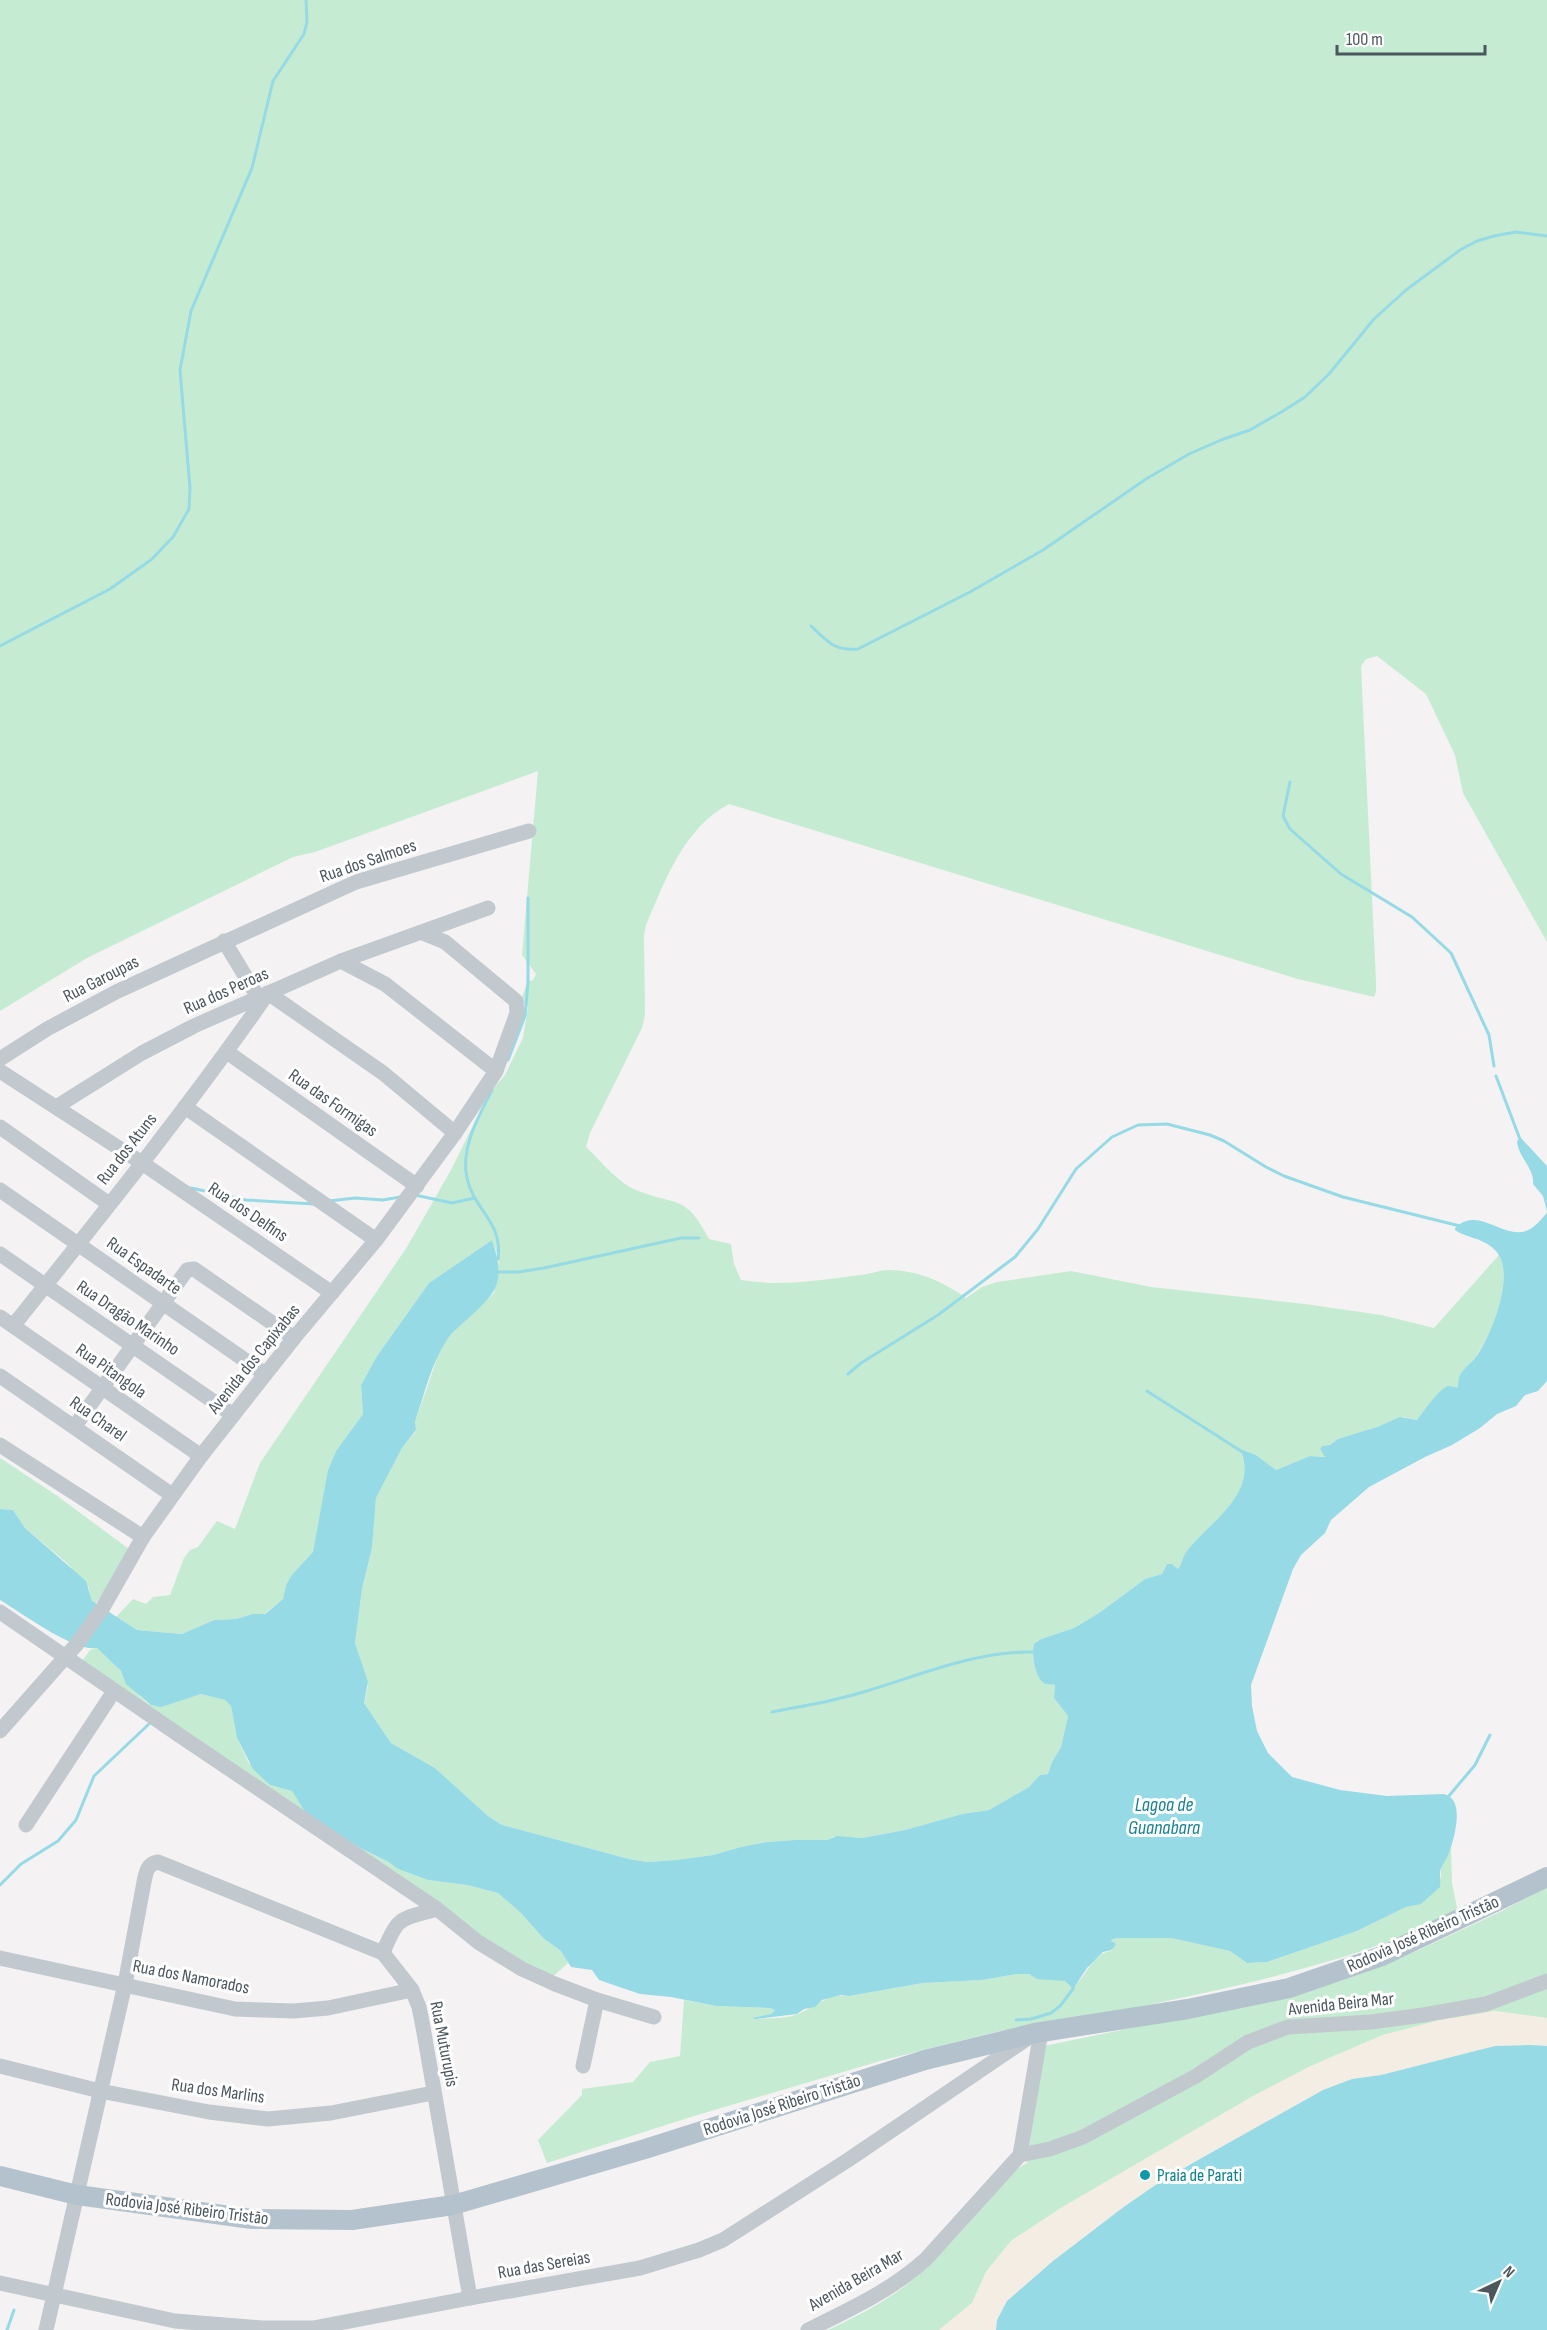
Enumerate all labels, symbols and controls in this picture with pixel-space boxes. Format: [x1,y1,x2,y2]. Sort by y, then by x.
scale bar [1337,18,1486,56]
text: 100 m [1346,29,1383,50]
street label: Rua dos Salmoes [317,835,419,887]
street label: Rua Garoupas [60,951,142,1007]
street label: Rua dos Peroas [180,963,272,1019]
street label: Rua das Formigas [284,1065,382,1141]
street label: Rua dos Atuns [93,1109,161,1189]
street label: Rua dos Delfins [204,1178,292,1246]
street label: Rua Espadarte [103,1233,185,1299]
street label: Rua Dragão Marinho [73,1276,183,1360]
street label: Avenida dos Capixabas [203,1300,305,1419]
street label: Rua Pitangola [72,1339,150,1403]
street label: Rua Charel [66,1392,130,1446]
water label: Lagoa de Guanabara [1128,1793,1200,1840]
street label: Rodovia José Ribeiro Tristão [1344,1891,1502,1977]
street label: Rua dos Namorados [131,1955,251,1999]
street label: Avenida Beira Mar [1286,1988,1395,2020]
street label: Rua Muturupis [425,1999,463,2089]
street label: Rodovia José Ribeiro Tristão [701,2070,863,2140]
street label: Rua dos Marlins [170,2074,266,2108]
place label: Praia de Parati [1157,2165,1242,2186]
marker: Praia de Parati [1138,2168,1152,2182]
street label: Rodovia José Ribeiro Tristão [104,2189,270,2229]
street label: Avenida Beira Mar [804,2244,907,2316]
street label: Rua das Sereias [496,2247,592,2283]
north arrow [1469,2252,1529,2312]
text: N [1499,2262,1518,2282]

